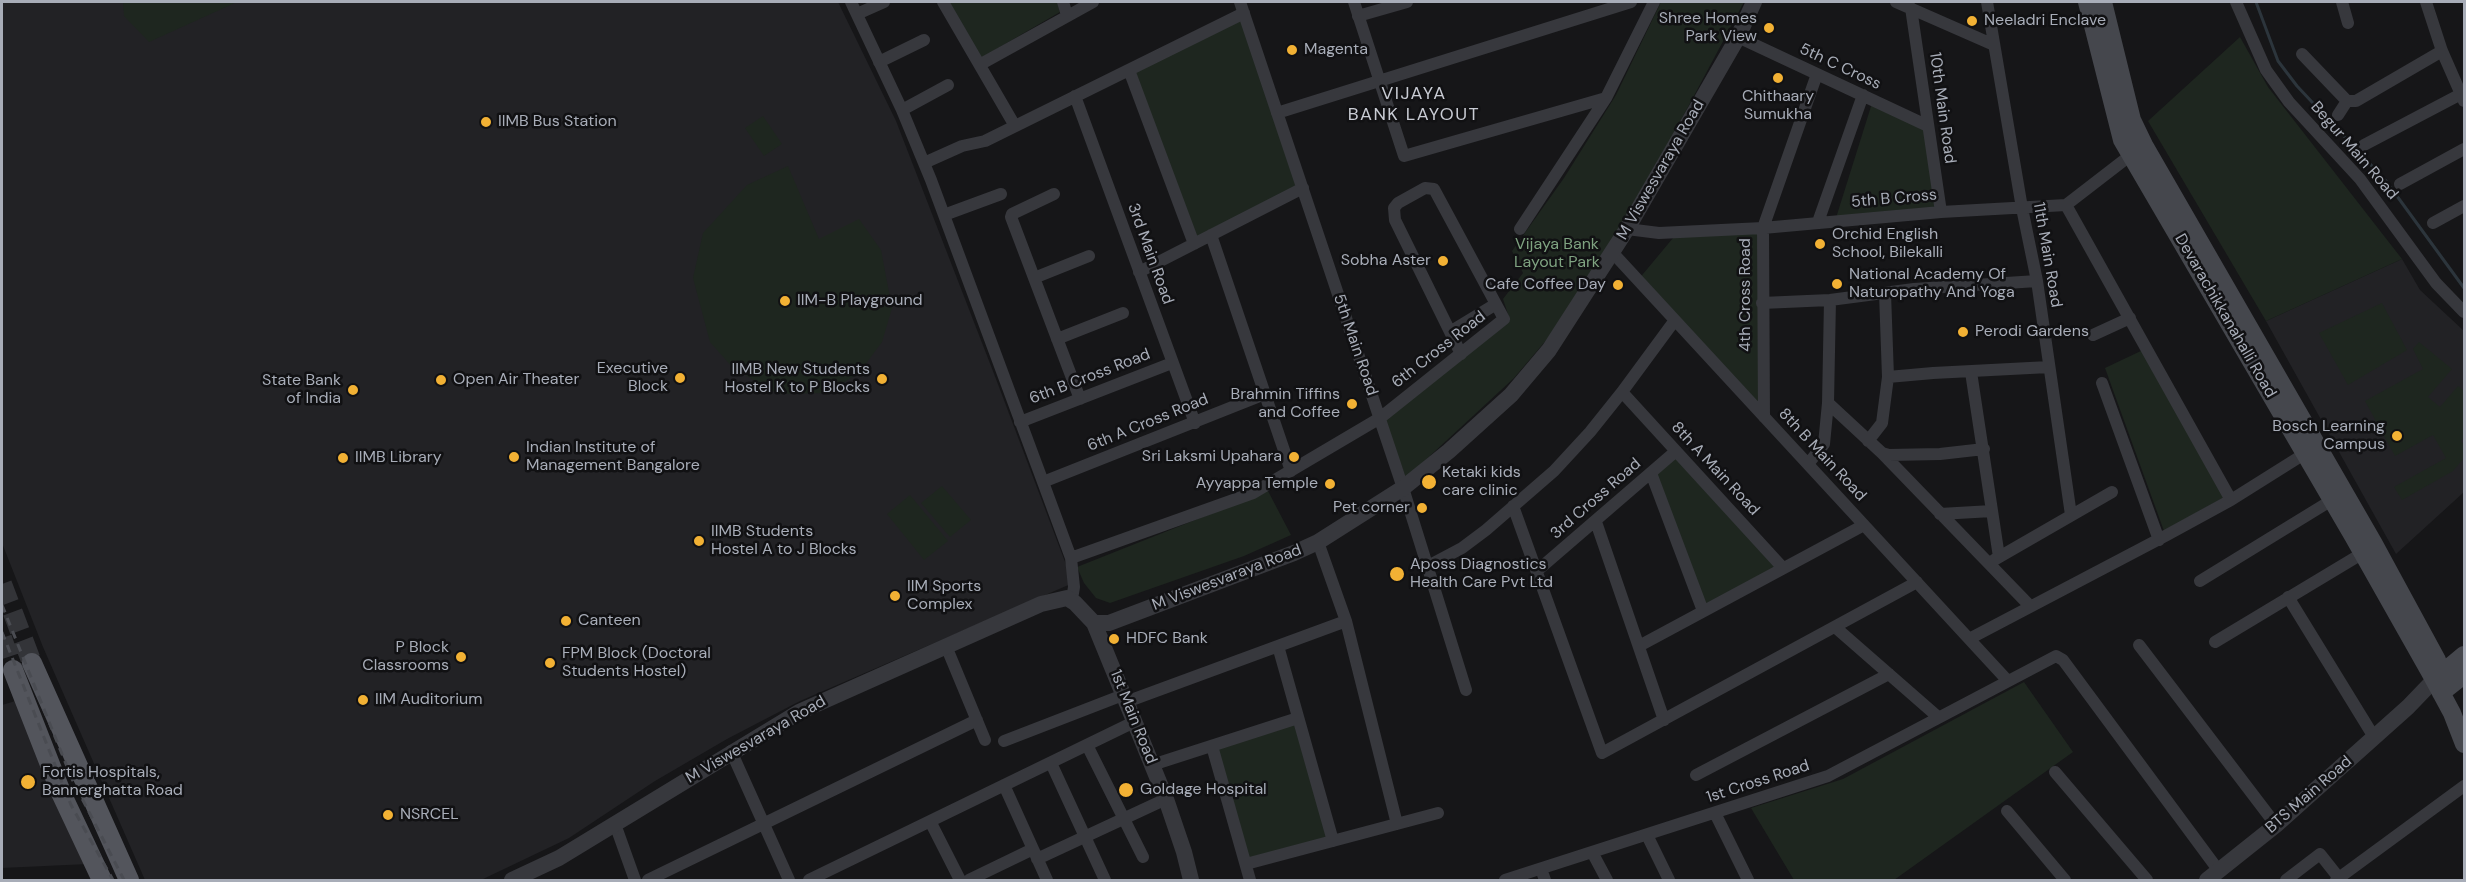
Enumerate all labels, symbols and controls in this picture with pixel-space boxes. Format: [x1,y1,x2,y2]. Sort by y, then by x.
place label: Shree Homes Park View [1659,9,1757,47]
place label: Neeladri Enclave [1984,11,2106,31]
marker: Neeladri Enclave [1965,14,1979,28]
marker: Shree Homes Park View [1762,21,1776,35]
place label: Magenta [1304,40,1368,60]
street label: 5th C Cross [1796,40,1884,94]
marker: Magenta [1285,43,1299,57]
street label: 10th Main Road [1925,51,1959,165]
marker: Chithaary Sumukha [1771,71,1785,85]
district label: VIJAYA BANK LAYOUT [1348,83,1480,125]
place label: Chithaary Sumukha [1742,87,1814,125]
street label: M Viswesvaraya Road [1613,97,1709,243]
street label: Begur Main Road [2306,98,2402,204]
place label: IIMB Bus Station [498,112,617,132]
marker: IIMB Bus Station [479,115,493,129]
street label: 5th B Cross [1850,186,1938,212]
street label: 3rd Main Road [1123,201,1177,307]
street label: 11th Main Road [2028,201,2066,309]
place label: Orchid English School, Bilekalli [1832,225,1943,263]
street label: Devarachikkanahalli Road [2170,231,2280,401]
park label: Vijaya Bank Layout Park [1514,235,1600,273]
marker: Orchid English School, Bilekalli [1813,237,1827,251]
street label: 4th Cross Road [1736,238,1756,352]
place label: Sobha Aster [1341,251,1431,271]
marker: Sobha Aster [1436,254,1450,268]
place label: National Academy Of Naturopathy And Yoga [1849,265,2015,303]
place label: Cafe Coffee Day [1485,275,1606,295]
marker: National Academy Of Naturopathy And Yoga [1830,277,1844,291]
marker: Cafe Coffee Day [1611,278,1625,292]
place label: IIM-B Playground [797,291,923,311]
street label: 5th Main Road [1329,292,1381,398]
marker: IIM-B Playground [778,294,792,308]
street label: 6th Cross Road [1388,307,1490,393]
place label: Perodi Gardens [1975,322,2089,342]
marker: Perodi Gardens [1956,325,1970,339]
street label: 6th B Cross Road [1027,345,1153,409]
place label: Executive Block [597,359,668,397]
place label: IIMB New Students Hostel K to P Blocks [725,360,870,398]
place label: Open Air Theater [453,370,579,390]
place label: State Bank of India [262,371,341,409]
marker: Executive Block [673,371,687,385]
marker: IIMB New Students Hostel K to P Blocks [875,372,889,386]
marker: Open Air Theater [434,373,448,387]
marker: State Bank of India [346,383,360,397]
place label: Brahmin Tiffins and Coffee [1231,385,1340,423]
street label: 6th A Cross Road [1085,390,1211,456]
marker: Brahmin Tiffins and Coffee [1345,397,1359,411]
street label: 8th B Main Road [1774,405,1870,505]
place label: Bosch Learning Campus [2272,417,2385,455]
street label: 8th A Main Road [1667,418,1763,520]
marker: Bosch Learning Campus [2390,429,2404,443]
place label: Indian Institute of Management Bangalore [526,438,700,476]
place label: Sri Laksmi Upahara [1142,447,1282,467]
place label: IIMB Library [355,448,442,468]
marker: Indian Institute of Management Bangalore [507,450,521,464]
marker: Sri Laksmi Upahara [1287,450,1301,464]
marker: IIMB Library [336,451,350,465]
street label: 3rd Cross Road [1547,455,1645,543]
place label: Ketaki kids care clinic [1442,463,1521,501]
marker: Ketaki kids care clinic [1420,473,1438,491]
place label: Ayyappa Temple [1196,474,1318,494]
marker: Ayyappa Temple [1323,477,1337,491]
place label: Pet corner [1333,498,1410,518]
marker: Pet corner [1415,501,1429,515]
place label: IIMB Students Hostel A to J Blocks [711,522,856,560]
marker: IIMB Students Hostel A to J Blocks [692,534,706,548]
street label: M Viswesvaraya Road [1150,541,1304,615]
place label: Aposs Diagnostics Health Care Pvt Ltd [1410,555,1553,593]
marker: Aposs Diagnostics Health Care Pvt Ltd [1388,565,1406,583]
place label: IIM Sports Complex [907,577,981,615]
marker: IIM Sports Complex [888,589,902,603]
place label: Canteen [578,611,641,631]
marker: Canteen [559,614,573,628]
place label: HDFC Bank [1126,629,1208,649]
marker: HDFC Bank [1107,632,1121,646]
place label: P Block Classrooms [362,638,449,676]
place label: FPM Block (Doctoral Students Hostel) [562,644,711,682]
marker: P Block Classrooms [454,650,468,664]
marker: FPM Block (Doctoral Students Hostel) [543,656,557,670]
street label: 1st Main Road [1105,667,1161,767]
place label: IIM Auditorium [375,690,482,710]
street label: M Viswesvaraya Road [683,692,829,788]
marker: IIM Auditorium [356,693,370,707]
street label: BTS Main Road [2262,752,2356,838]
street label: 1st Cross Road [1704,756,1812,808]
place label: Fortis Hospitals, Bannerghatta Road [42,763,183,801]
marker: Fortis Hospitals, Bannerghatta Road [19,773,37,791]
place label: Goldage Hospital [1140,780,1267,800]
marker: Goldage Hospital [1117,781,1135,799]
place label: NSRCEL [400,805,459,825]
marker: NSRCEL [381,808,395,822]

